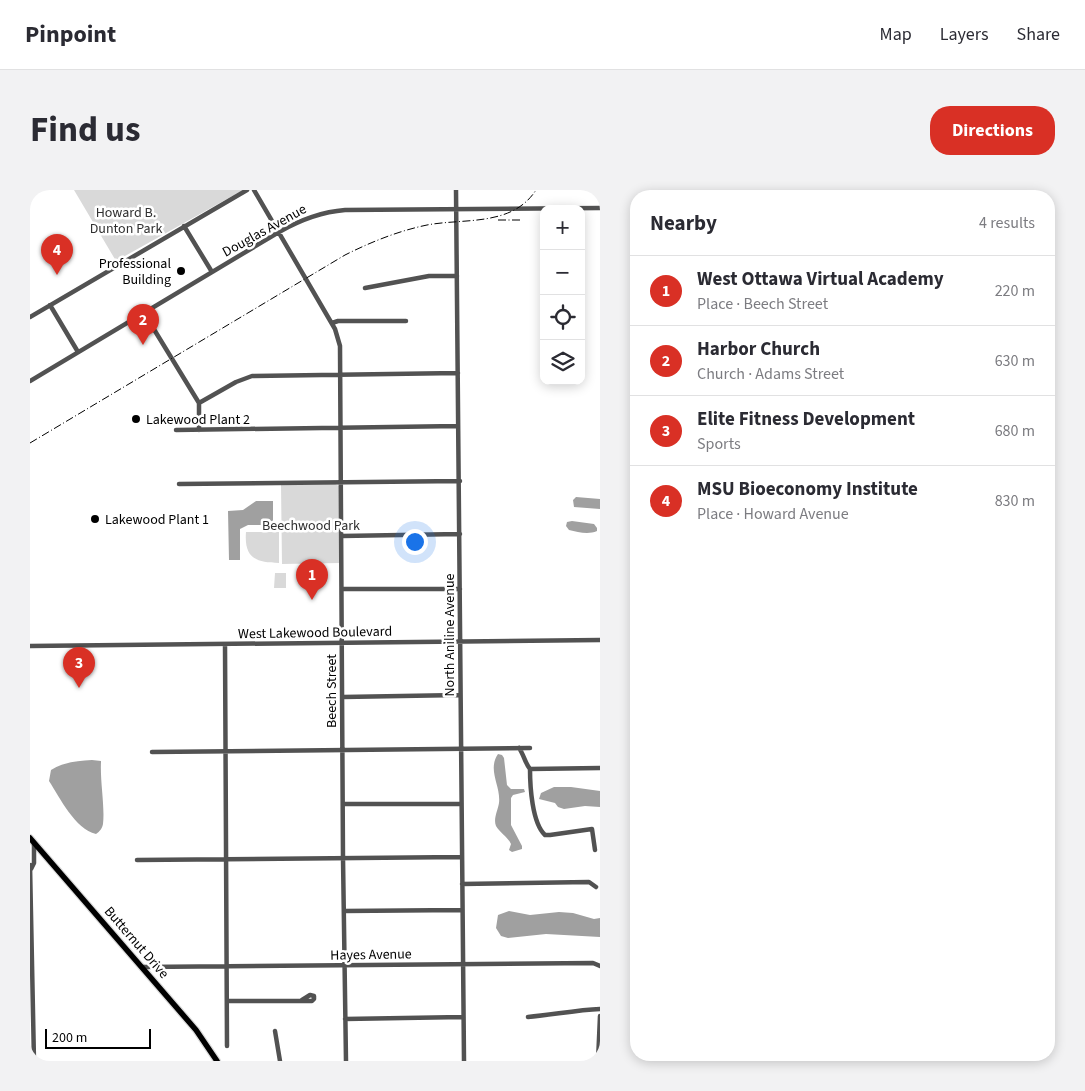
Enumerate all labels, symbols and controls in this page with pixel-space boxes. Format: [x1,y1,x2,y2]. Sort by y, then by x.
text: Pinpoint [25,17,116,52]
text: Map [880,22,912,47]
text: Layers [940,22,989,47]
text: Share [1017,22,1060,47]
text: Find us [30,105,140,155]
button: Directions [930,106,1055,155]
street label: Douglas Avenue [219,199,310,262]
park label: Howard B. Dunton Park [90,203,162,239]
map controls [540,205,585,385]
button: + [540,205,585,250]
text: Nearby [650,208,717,238]
text: 4 results [979,212,1035,234]
pin: 4 [41,234,73,275]
button: − [540,250,585,295]
place label: Professional Building [99,254,171,290]
marker: Professional Building [175,265,187,277]
text: West Ottawa Virtual Academy [697,266,944,293]
text: 1 [662,280,670,302]
text: 220 m [995,280,1035,302]
text: Place · Beech Street [697,293,828,315]
button: locate [540,295,585,340]
pin: 2 [127,304,159,345]
text: Harbor Church [697,336,820,363]
button: layers [540,340,585,385]
text: 2 [662,350,670,372]
text: 630 m [995,350,1035,372]
text: Church · Adams Street [697,363,844,385]
text: Elite Fitness Development [697,406,915,433]
place label: Lakewood Plant 2 [146,410,250,430]
marker: Lakewood Plant 2 [130,413,142,425]
text: 3 [662,420,670,442]
text: 680 m [995,420,1035,442]
text: Sports [697,433,741,455]
text: MSU Bioeconomy Institute [697,476,918,503]
text: 4 [662,490,670,512]
text: 830 m [995,490,1035,512]
text: Place · Howard Avenue [697,503,849,525]
place label: Lakewood Plant 1 [105,510,209,530]
marker: Lakewood Plant 1 [89,513,101,525]
park label: Beechwood Park [262,516,360,536]
your location [402,529,428,555]
pin: 1 [296,559,328,600]
street label: North Aniline Avenue [440,573,460,696]
street label: West Lakewood Boulevard [238,622,392,644]
pin: 3 [63,647,95,688]
street label: Beech Street [322,654,342,728]
street label: Butternut Drive [99,902,173,983]
street label: Hayes Avenue [330,944,412,966]
scale bar [45,1026,151,1049]
text: 200 m [52,1028,87,1048]

